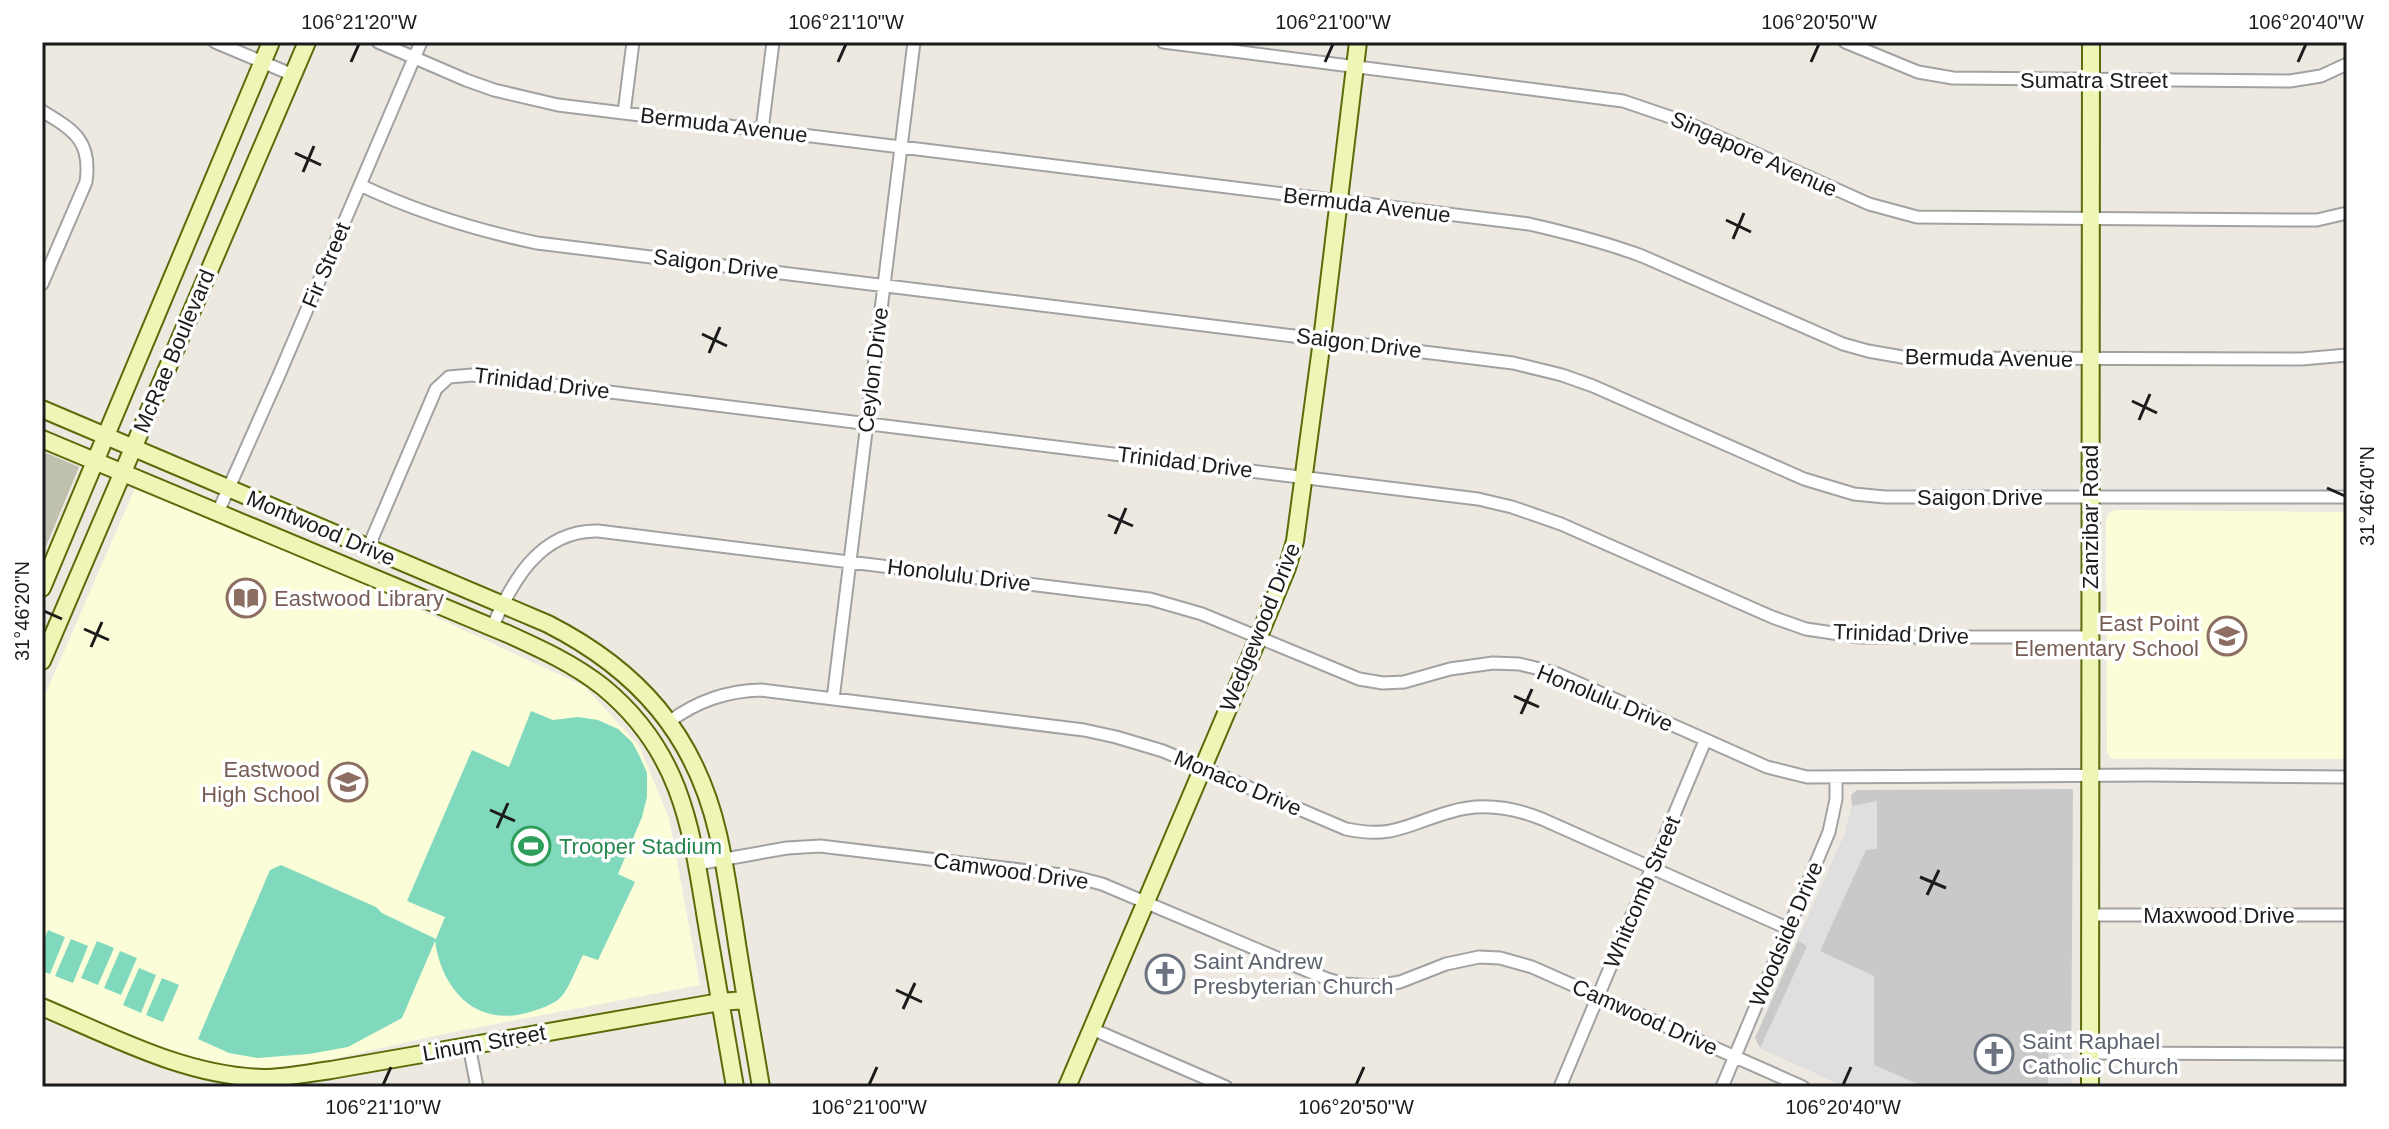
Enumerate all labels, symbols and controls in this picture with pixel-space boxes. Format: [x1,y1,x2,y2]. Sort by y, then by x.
text: 106°21'20"W [301,11,417,33]
text: 106°21'10"W [788,11,904,33]
text: 106°21'00"W [1275,11,1391,33]
text: 106°20'50"W [1761,11,1877,33]
text: 106°20'40"W [2248,11,2364,33]
street label: Sumatra Street [2020,68,2168,93]
street label: Bermuda Avenue [639,102,809,148]
street label: Singapore Avenue [1667,106,1841,202]
street label: Bermuda Avenue [1282,182,1452,228]
street label: Fir Street [297,218,355,312]
street label: Saigon Drive [652,244,780,284]
street label: McRae Boulevard [128,266,220,436]
street label: Ceylon Drive [853,306,893,434]
street label: Saigon Drive [1295,323,1423,363]
street label: Bermuda Avenue [1905,344,2073,372]
street label: Trinidad Drive [473,362,611,404]
street label: Trinidad Drive [1116,441,1254,483]
street label: Zanzibar Road [2078,445,2103,589]
text: 31°46'40"N [2356,446,2378,546]
street label: Montwood Drive [243,485,399,571]
street label: Saigon Drive [1917,485,2043,510]
street label: Wedgewood Drive [1215,539,1305,715]
street label: Honolulu Drive [886,554,1032,596]
text: 31°46'20"N [11,561,33,661]
library icon: Eastwood Library [225,577,267,619]
place label: Eastwood Library [274,586,444,611]
place label: East Point Elementary School [2014,611,2199,661]
school or university icon: East Point Elementary School [2206,615,2248,657]
street label: Trinidad Drive [1833,619,1969,649]
street label: Honolulu Drive [1533,659,1677,737]
street label: Monaco Drive [1171,745,1305,821]
place label: Eastwood High School [201,757,320,807]
school or university icon: Eastwood High School [327,761,369,803]
street label: Whitcomb Street [1599,812,1685,972]
sports icon: Trooper Stadium [510,825,552,867]
place label: Trooper Stadium [559,834,722,859]
street label: Camwood Drive [932,848,1090,894]
street label: Woodside Drive [1744,858,1828,1010]
street label: Maxwood Drive [2143,903,2295,928]
place label: Saint Andrew Presbyterian Church [1193,949,1394,999]
church icon: Saint Andrew Presbyterian Church [1144,953,1186,995]
street label: Camwood Drive [1568,974,1722,1060]
street label: Linum Street [420,1020,548,1066]
place label: Saint Raphael Catholic Church [2022,1029,2179,1079]
church icon: Saint Raphael Catholic Church [1973,1033,2015,1075]
text: 106°21'10"W [325,1096,441,1118]
text: 106°21'00"W [811,1096,927,1118]
text: 106°20'50"W [1298,1096,1414,1118]
text: 106°20'40"W [1785,1096,1901,1118]

